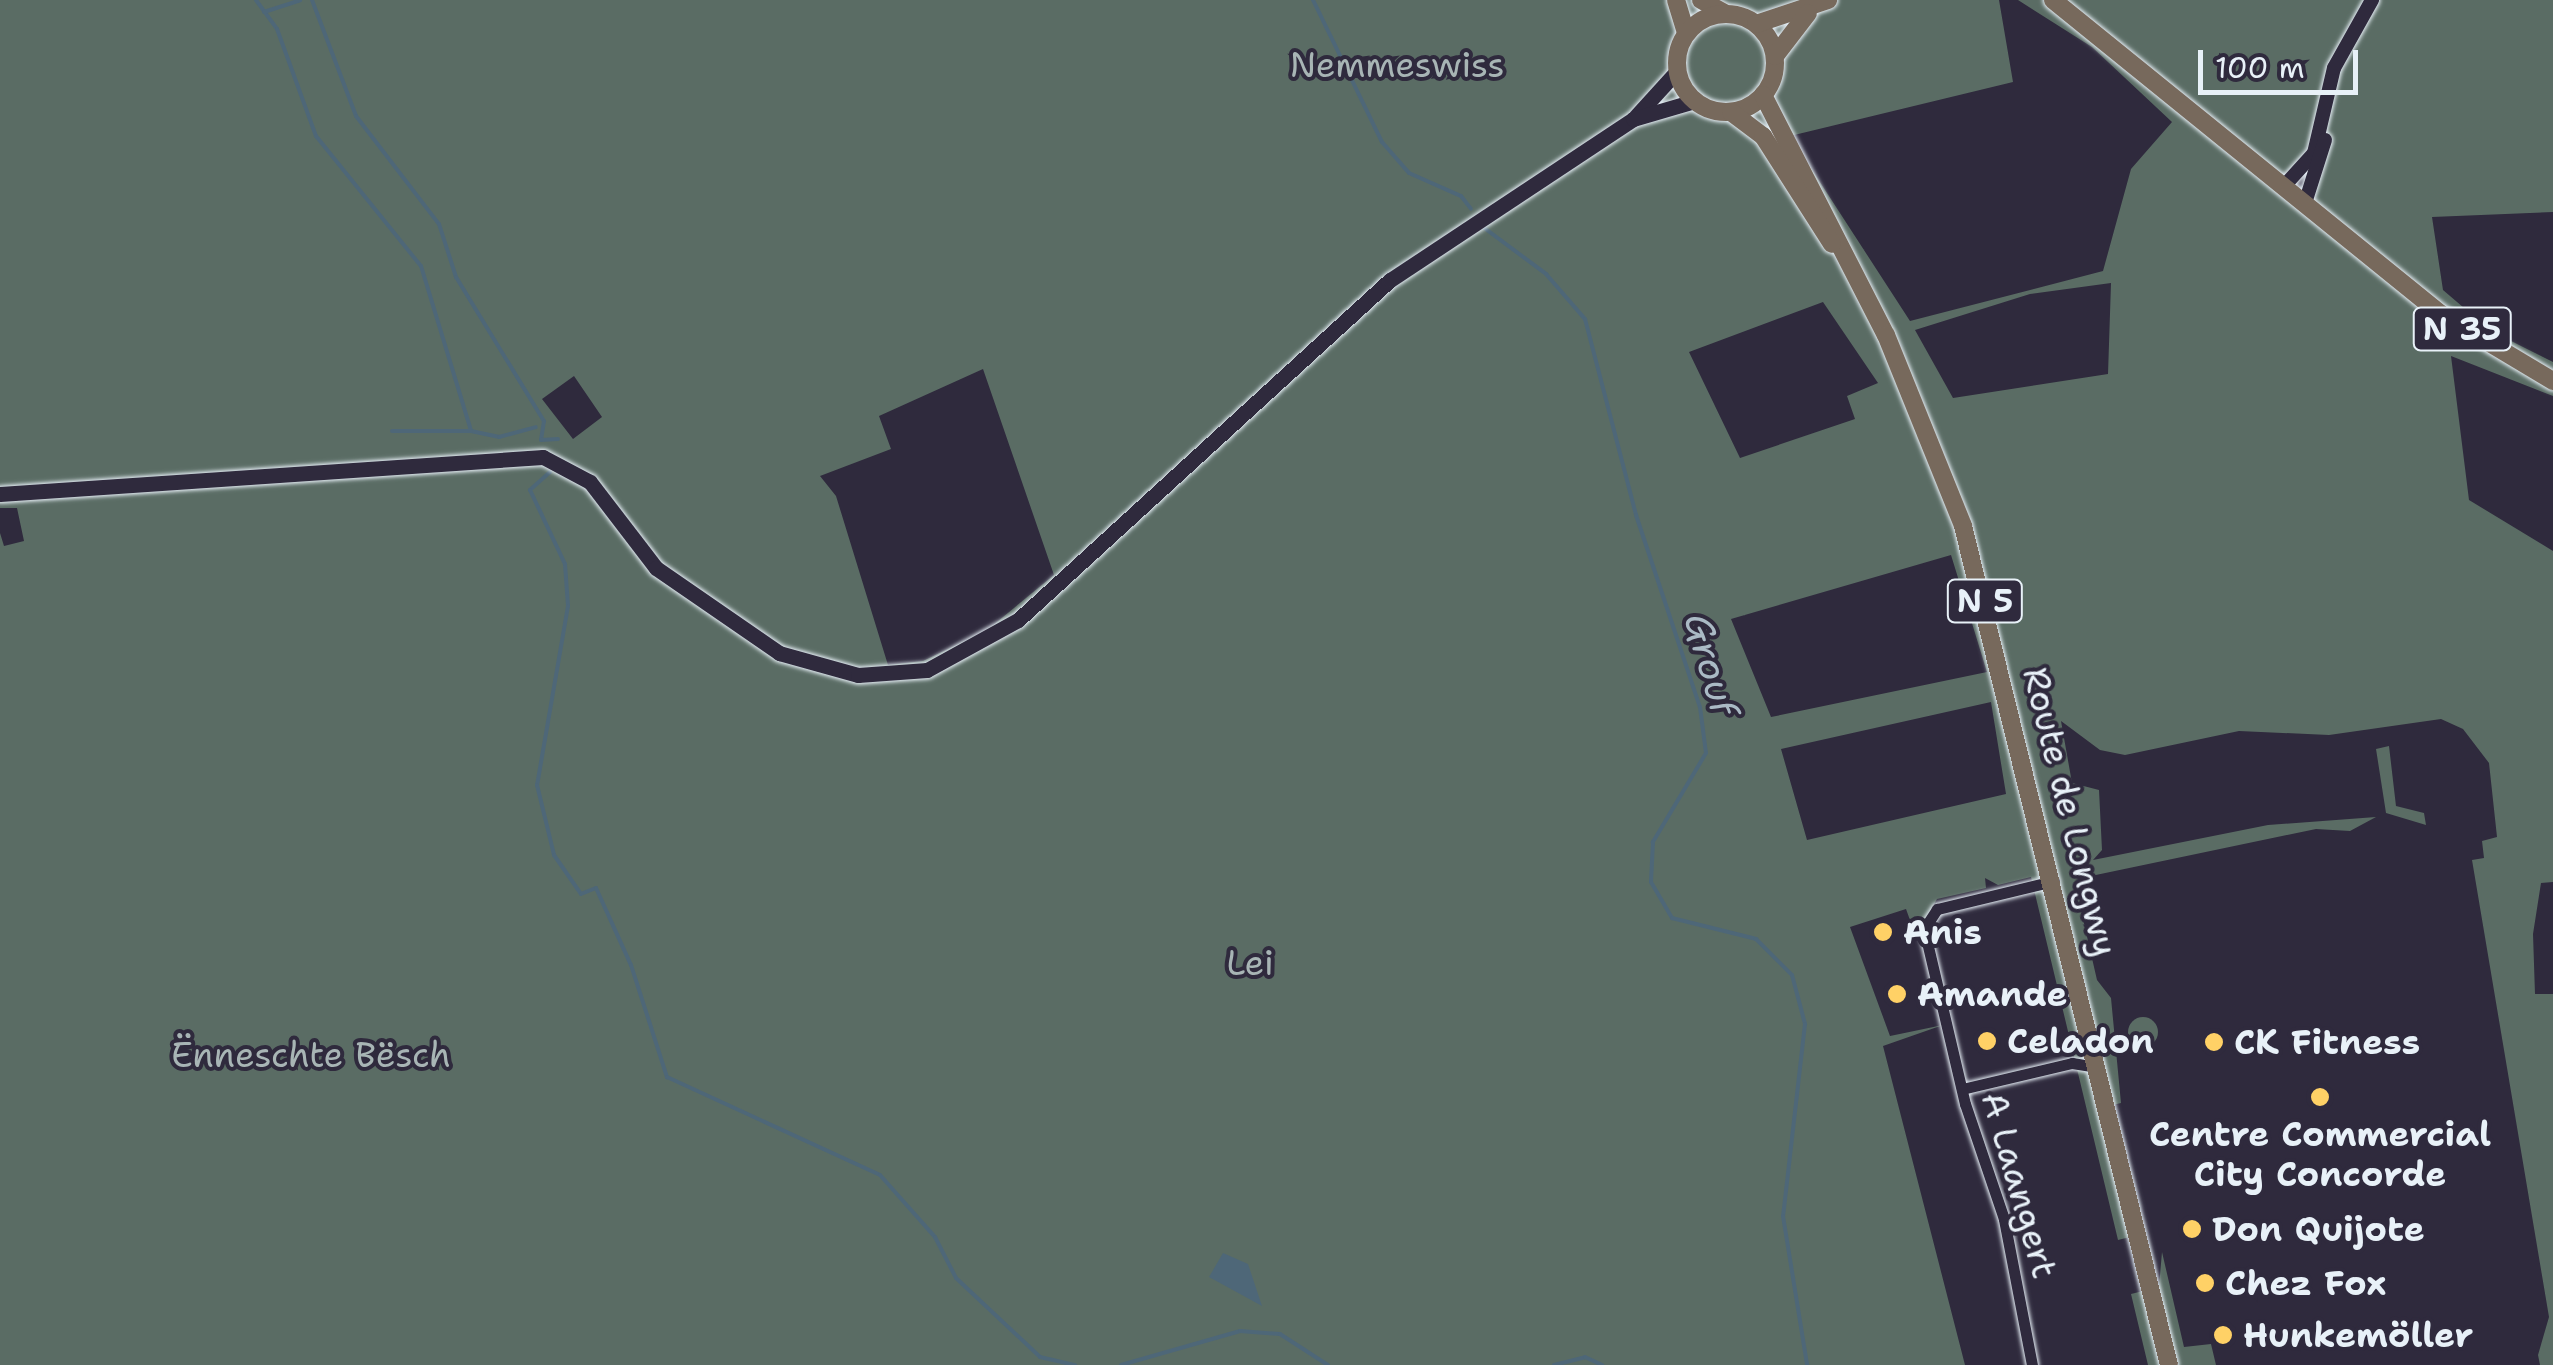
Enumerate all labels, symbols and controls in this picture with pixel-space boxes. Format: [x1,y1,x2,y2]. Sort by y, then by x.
scale bar [2203,30,2363,92]
park label: Nemmeswiss [1289,44,1505,86]
text: 100 m [2215,47,2305,88]
road number: N 35 [2412,302,2512,356]
road number: N 5 [1945,574,2025,628]
water label: Grouf [1675,608,1747,720]
street label: Route de Longwy [2014,663,2126,961]
place label: Anis [1903,911,1982,953]
marker: Anis [1872,921,1894,943]
park label: Lei [1226,942,1274,984]
place label: Amande [1917,973,2068,1015]
marker: Amande [1886,983,1908,1005]
place label: Celadon [2007,1020,2154,1062]
place label: CK Fitness [2234,1021,2420,1063]
marker: Celadon [1976,1030,1998,1052]
marker: CK Fitness [2203,1031,2225,1053]
park label: Ënneschte Bësch [171,1034,451,1076]
marker: Centre Commercial City Concorde [2309,1086,2331,1108]
street label: A Laangert [1972,1087,2066,1283]
place label: Centre Commercial City Concorde [2149,1113,2491,1195]
place label: Don Quijote [2212,1208,2425,1250]
marker: Don Quijote [2181,1218,2203,1240]
place label: Chez Fox [2225,1262,2386,1304]
marker: Chez Fox [2194,1272,2216,1294]
place label: Hunkemöller [2243,1314,2473,1356]
marker: Hunkemöller [2212,1324,2234,1346]

